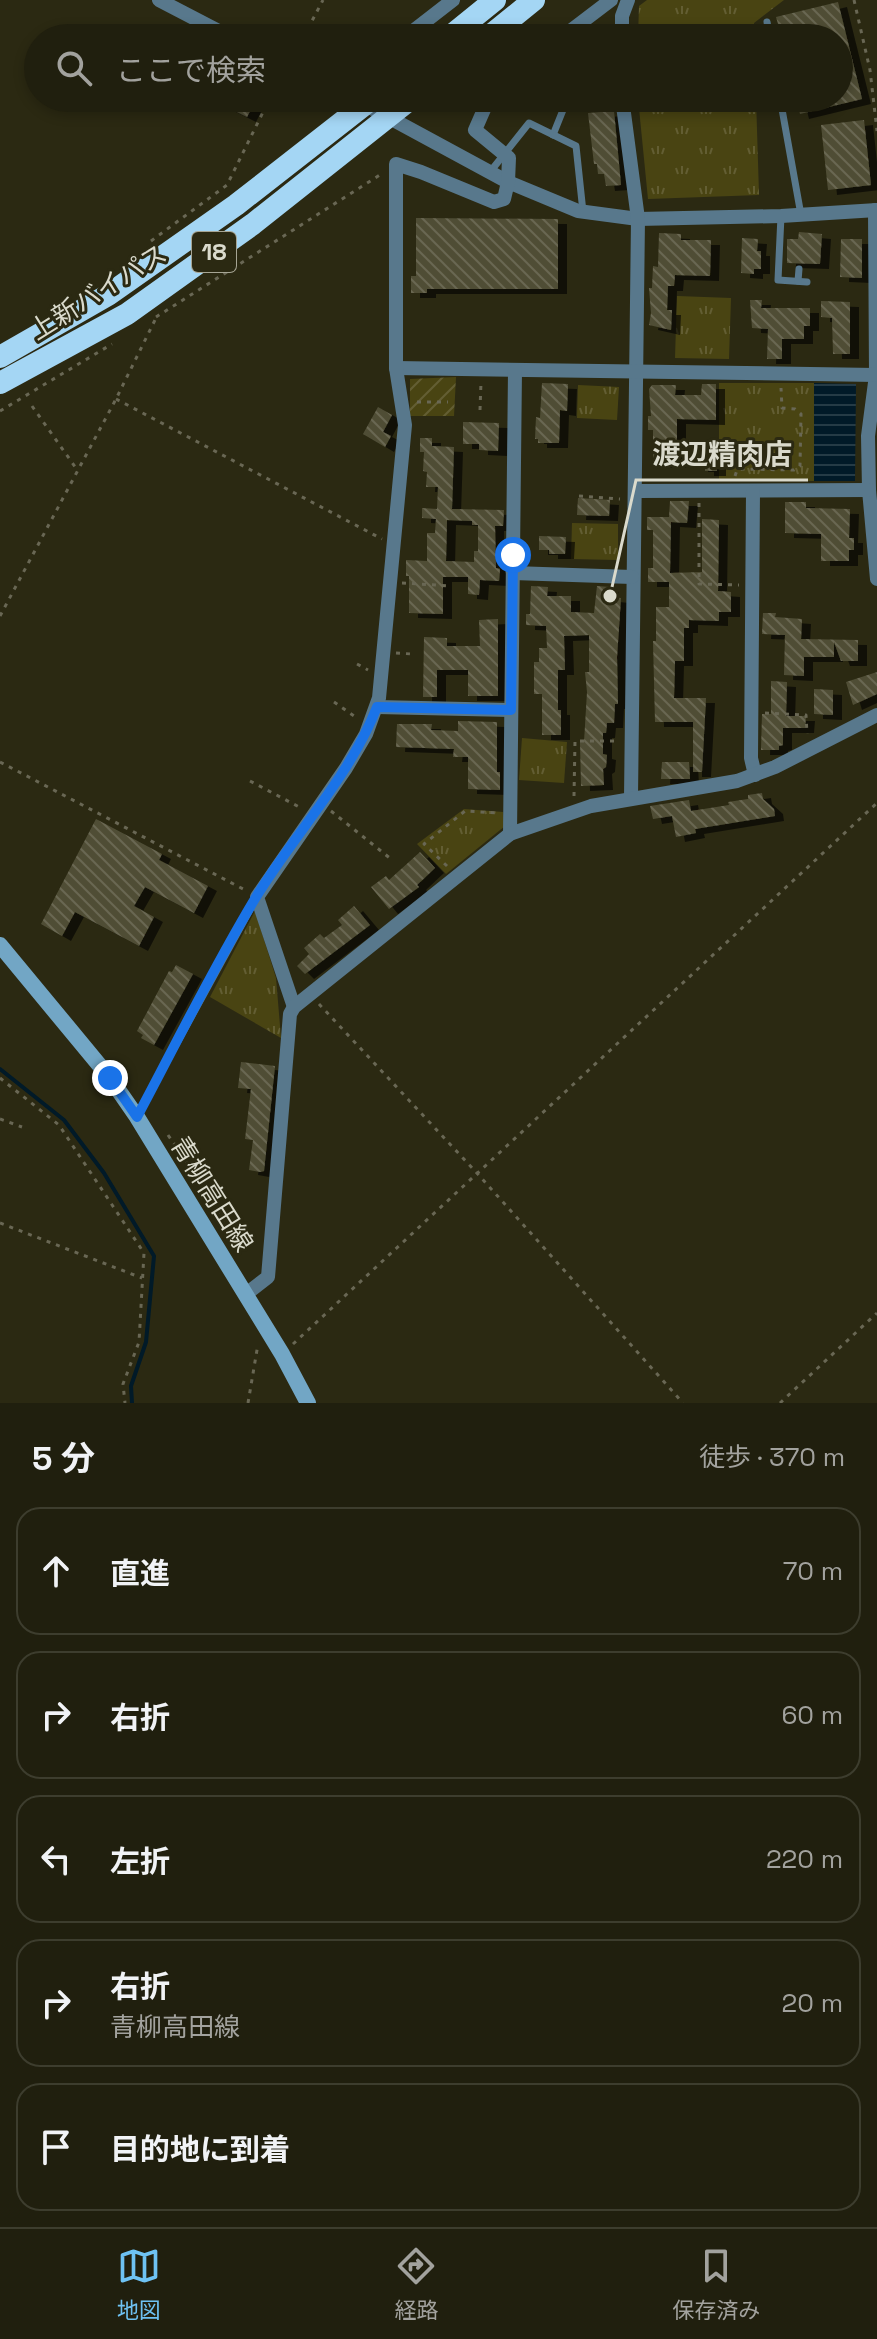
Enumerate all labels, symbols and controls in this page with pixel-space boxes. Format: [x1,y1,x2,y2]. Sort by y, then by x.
search box [24,24,853,112]
icon: search [52,46,96,90]
text: ここで検索 [116,51,266,90]
road number: 18 [192,232,236,272]
street label: 上新バイパス [23,236,173,348]
callout: 渡辺精肉店 [636,428,808,480]
text: 渡辺精肉店 [652,436,792,472]
route start [495,537,531,573]
route end [92,1060,128,1096]
street label: 青柳高田線 [163,1130,261,1258]
text: 5 分 [32,1437,95,1480]
text: 徒歩 · 370 m [699,1440,845,1474]
icon: ahead [34,1549,78,1593]
text: 直進 [110,1554,170,1593]
text: 70 m [783,1554,843,1588]
icon: right [34,1693,78,1737]
text: 右折 [110,1698,170,1737]
text: 60 m [781,1698,843,1732]
icon: left [34,1837,78,1881]
text: 左折 [110,1842,170,1881]
text: 220 m [766,1842,843,1876]
text: 右折 [110,1967,170,2006]
icon: right [34,1981,78,2025]
text: 20 m [782,1986,843,2020]
text: 青柳高田線 [110,2010,240,2044]
icon: arrive [34,2125,78,2169]
text: 目的地に到着 [110,2130,290,2169]
tab: 地図 [117,2244,161,2324]
tab: 経路 [394,2244,438,2324]
tab: 保存済み [672,2244,760,2324]

